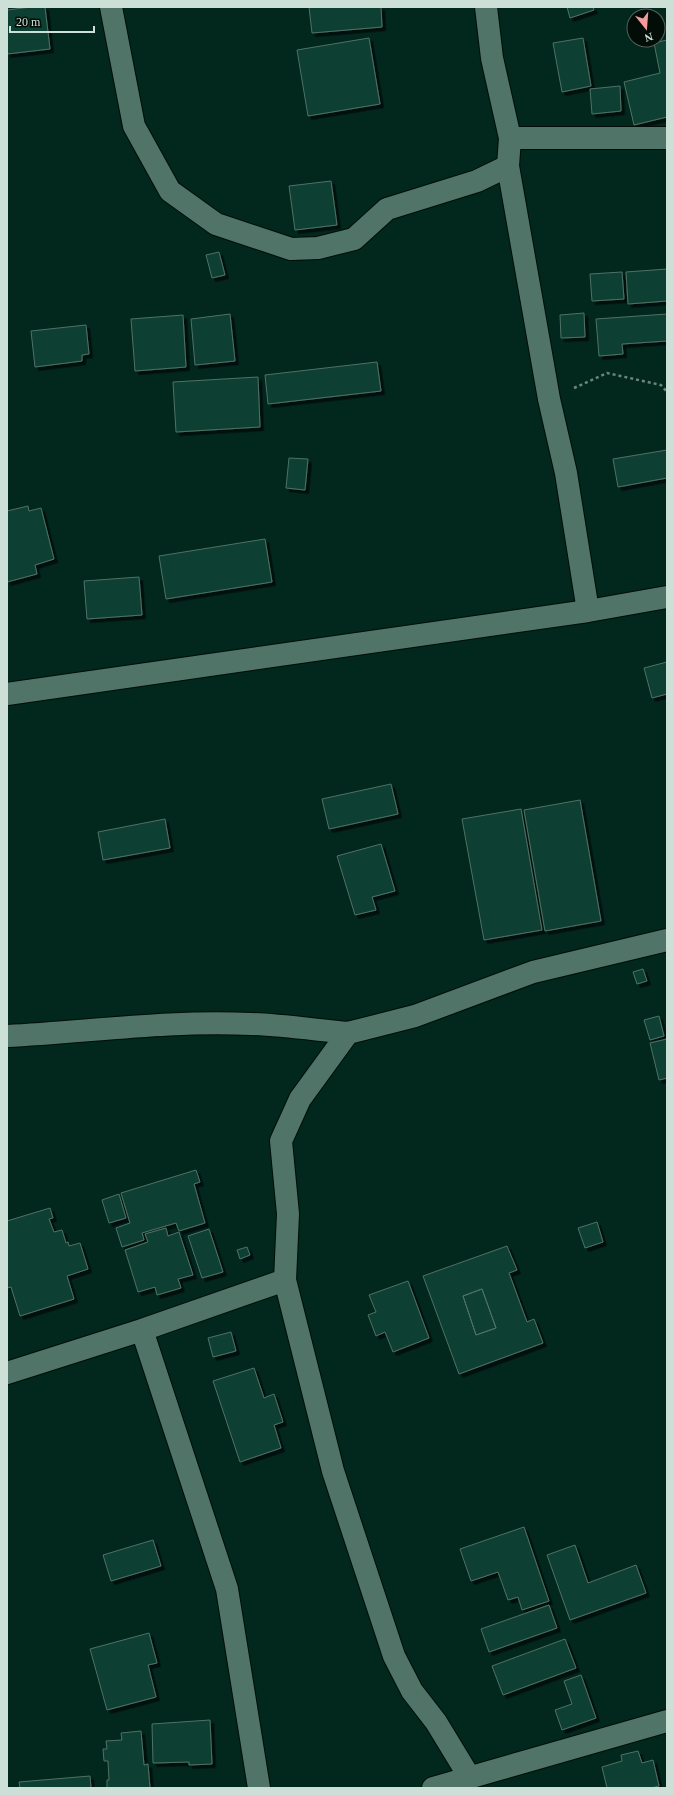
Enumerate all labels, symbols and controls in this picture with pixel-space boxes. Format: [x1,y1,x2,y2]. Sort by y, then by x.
scale bar [10,8,94,34]
north arrow [626,8,666,48]
text: 20 m [16,15,41,29]
text: N [643,31,654,44]

